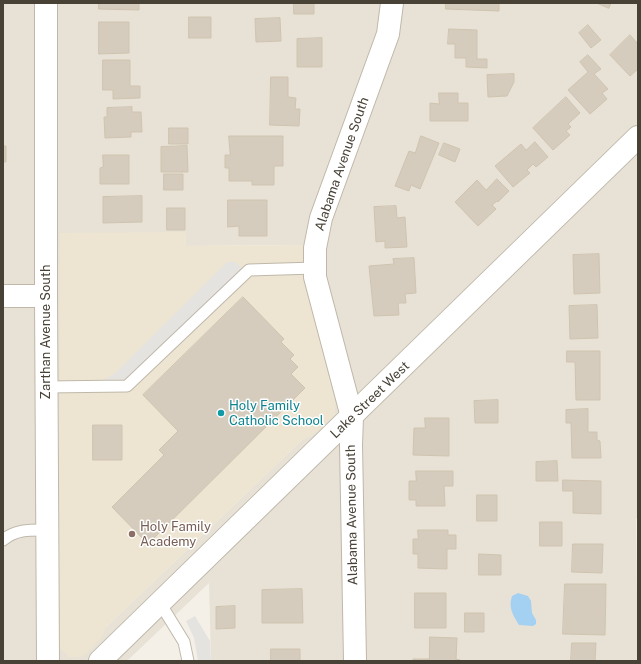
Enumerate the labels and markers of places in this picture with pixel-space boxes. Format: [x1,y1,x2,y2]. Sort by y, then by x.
place label: Holy Family Catholic School [229,398,324,429]
marker: Holy Family Catholic School [216,408,226,418]
place label: Holy Family Academy [140,519,211,550]
marker: Holy Family Academy [127,529,137,539]

